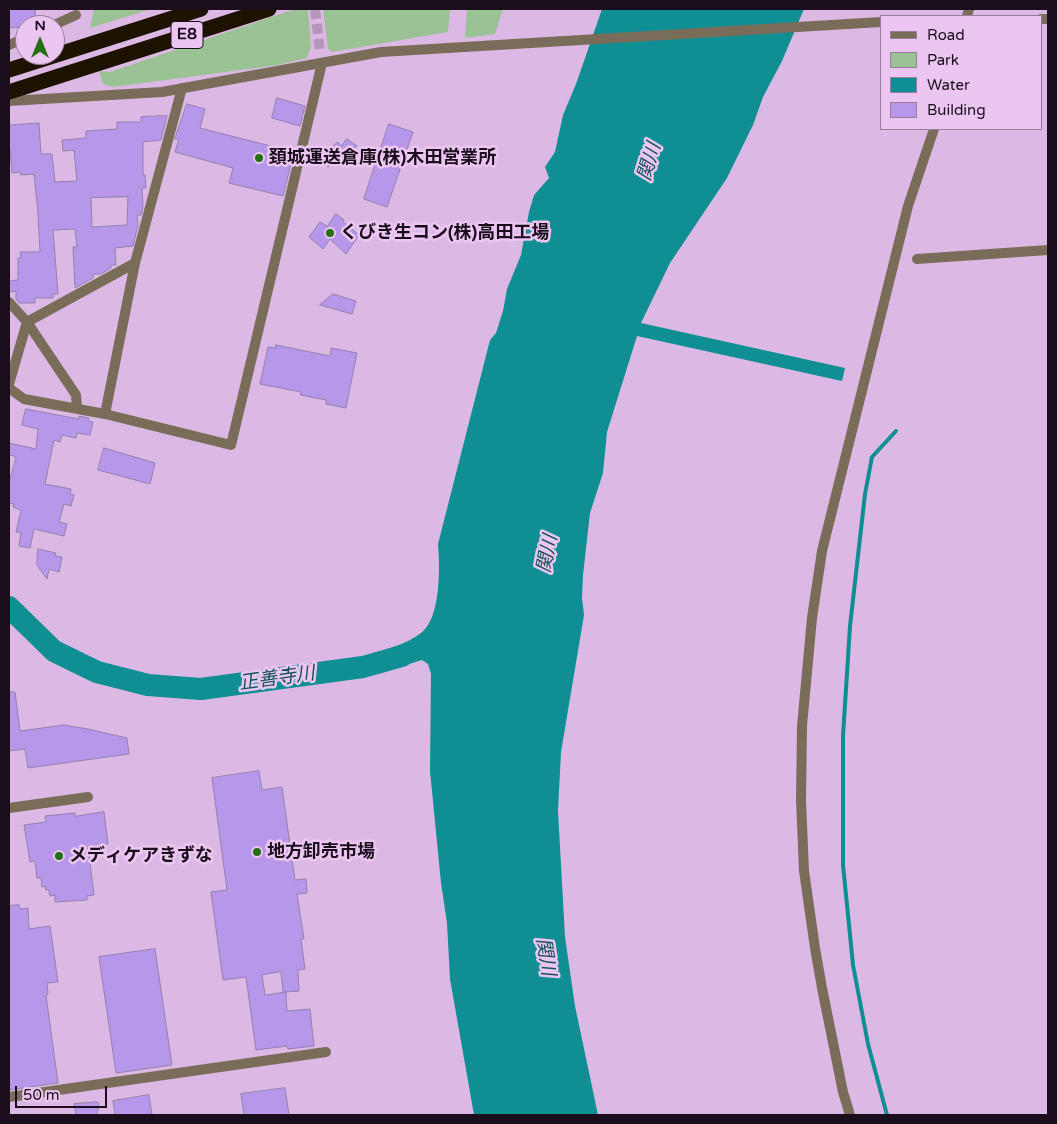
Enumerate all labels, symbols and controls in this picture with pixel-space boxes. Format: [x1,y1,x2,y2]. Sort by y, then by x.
north arrow [15,15,65,65]
legend [880,15,1042,130]
text: N [34,17,46,34]
road number: E8 [171,22,203,48]
text: Road [927,26,965,44]
text: Park [927,51,959,69]
text: Water [927,76,970,94]
text: Building [927,101,986,119]
water label: 関川 [634,140,666,184]
place label: 頚城運送倉庫(株)木田営業所 [269,147,496,169]
marker: 頚城運送倉庫(株)木田営業所 [253,152,265,164]
place label: くびき生コン(株)高田工場 [340,222,549,244]
marker: くびき生コン(株)高田工場 [324,227,336,239]
water label: 関川 [533,533,563,575]
water label: 正善寺川 [238,662,316,696]
place label: 地方卸売市場 [267,841,375,863]
place label: メディケアきずな [69,845,213,867]
marker: 地方卸売市場 [251,846,263,858]
marker: メディケアきずな [53,850,65,862]
water label: 関川 [531,936,559,978]
scale bar [18,1076,110,1108]
text: 50 m [23,1086,60,1104]

